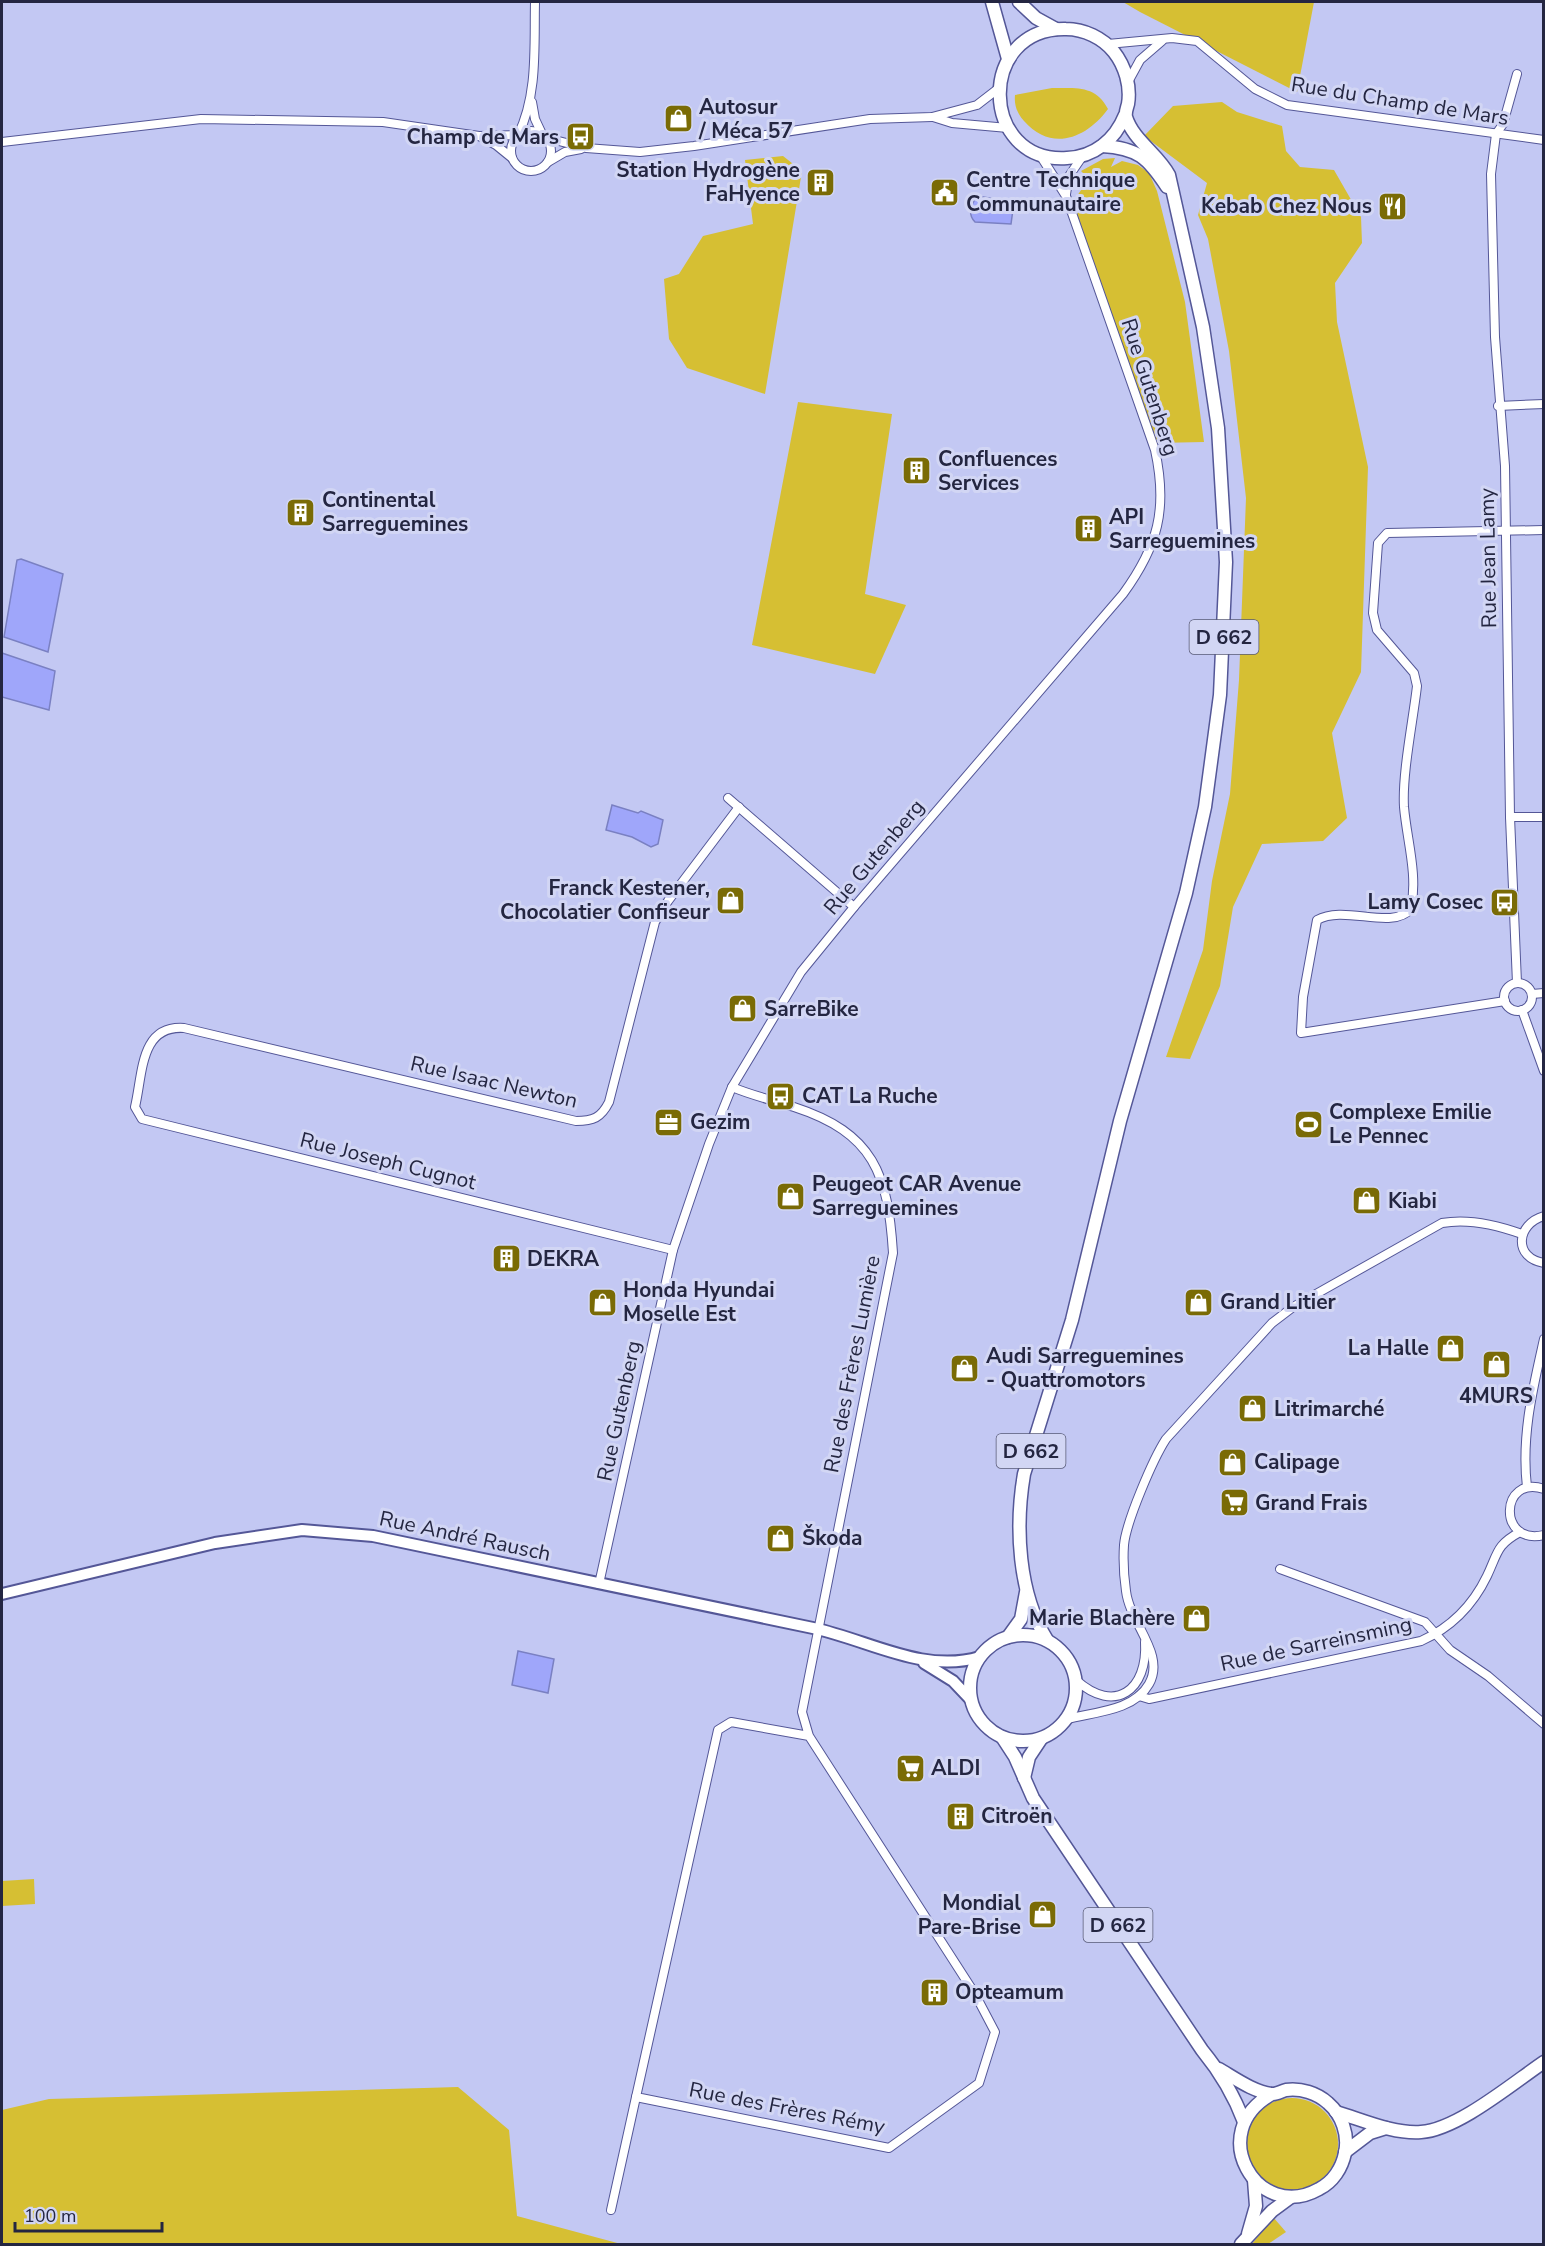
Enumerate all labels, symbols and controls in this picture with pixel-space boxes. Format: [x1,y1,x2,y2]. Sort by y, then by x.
street label: Rue du Champ de Mars [1289,70,1511,132]
place label: Autosur / Méca 57 [698,93,793,145]
shop icon: Autosur / Méca 57 [662,103,694,135]
bus stop icon: Champ de Mars [564,121,596,153]
place label: Champ de Mars [407,123,559,151]
place label: Station Hydrogène FaHyence [616,156,800,208]
building icon: Station Hydrogène FaHyence [805,166,837,198]
place label: Centre Technique Communautaire [966,166,1135,218]
public building icon: Centre Technique Communautaire [929,176,961,208]
restaurant icon: Kebab Chez Nous [1377,190,1409,222]
place label: Kebab Chez Nous [1201,192,1372,220]
street label: Rue Gutenberg [1115,315,1185,459]
place label: Confluences Services [938,445,1057,497]
building icon: Confluences Services [901,455,933,487]
place label: Continental Sarreguemines [322,486,468,538]
street label: Rue Jean Lamy [1473,488,1503,628]
building icon: Continental Sarreguemines [285,496,317,528]
place label: API Sarreguemines [1109,503,1255,555]
building icon: API Sarreguemines [1072,513,1104,545]
road number: D 662 [1190,620,1258,654]
street label: Rue Gutenberg [817,793,931,921]
place label: Franck Kestener, Chocolatier Confiseur [500,874,711,926]
shop icon: Franck Kestener, Chocolatier Confiseur [715,884,747,916]
bus stop icon: Lamy Cosec [1488,886,1520,918]
place label: Lamy Cosec [1368,888,1483,916]
shop icon: SarreBike [727,993,759,1025]
place label: SarreBike [764,995,859,1023]
street label: Rue Isaac Newton [408,1049,580,1115]
bus stop icon: CAT La Ruche [765,1080,797,1112]
place label: CAT La Ruche [802,1082,938,1110]
place label: Complexe Emilie Le Pennec [1329,1098,1492,1150]
office icon: Gezim [653,1106,685,1138]
place label: Gezim [690,1108,750,1136]
sports icon: Complexe Emilie Le Pennec [1292,1108,1324,1140]
street label: Rue Joseph Cugnot [297,1126,480,1197]
place label: Peugeot CAR Avenue Sarreguemines [812,1170,1021,1222]
shop icon: Peugeot CAR Avenue Sarreguemines [775,1180,807,1212]
shop icon: Kiabi [1351,1185,1383,1217]
place label: Kiabi [1388,1187,1437,1215]
building icon: DEKRA [490,1243,522,1275]
place label: DEKRA [527,1245,600,1273]
street label: Rue des Frères Lumière [817,1253,887,1475]
place label: Honda Hyundai Moselle Est [623,1276,775,1328]
shop icon: Honda Hyundai Moselle Est [586,1286,618,1318]
shop icon: Grand Litier [1183,1286,1215,1318]
place label: Grand Litier [1220,1288,1337,1316]
shop icon: La Halle [1434,1332,1466,1364]
place label: La Halle [1348,1334,1429,1362]
street label: Rue Gutenberg [590,1338,648,1484]
place label: Audi Sarreguemines - Quattromotors [986,1342,1184,1394]
shop icon: 4MURS [1480,1349,1512,1381]
shop icon: Audi Sarreguemines - Quattromotors [949,1352,981,1384]
place label: 4MURS [1459,1382,1533,1410]
shop icon: Litrimarché [1237,1393,1269,1425]
place label: Litrimarché [1274,1395,1384,1423]
road number: D 662 [996,1434,1066,1468]
shop icon: Calipage [1217,1446,1249,1478]
place label: Calipage [1254,1448,1340,1476]
supermarket icon: Grand Frais [1218,1487,1250,1519]
place label: Grand Frais [1255,1489,1367,1517]
street label: Rue André Rausch [377,1504,553,1568]
shop icon: Škoda [765,1522,797,1554]
place label: Škoda [802,1524,862,1552]
shop icon: Marie Blachère [1180,1602,1212,1634]
place label: Marie Blachère [1029,1604,1175,1632]
street label: Rue de Sarreinsming [1218,1610,1414,1678]
supermarket icon: ALDI [894,1752,926,1784]
place label: ALDI [931,1754,980,1782]
building icon: Citroën [944,1800,976,1832]
place label: Citroën [981,1802,1053,1830]
place label: Mondial Pare-Brise [918,1889,1021,1941]
shop icon: Mondial Pare-Brise [1026,1899,1058,1931]
road number: D 662 [1084,1908,1152,1942]
building icon: Opteamum [918,1976,950,2008]
place label: Opteamum [955,1978,1064,2006]
street label: Rue des Frères Rémy [687,2075,887,2141]
scale bar [15,2195,162,2233]
text: 100 m [24,2204,76,2228]

